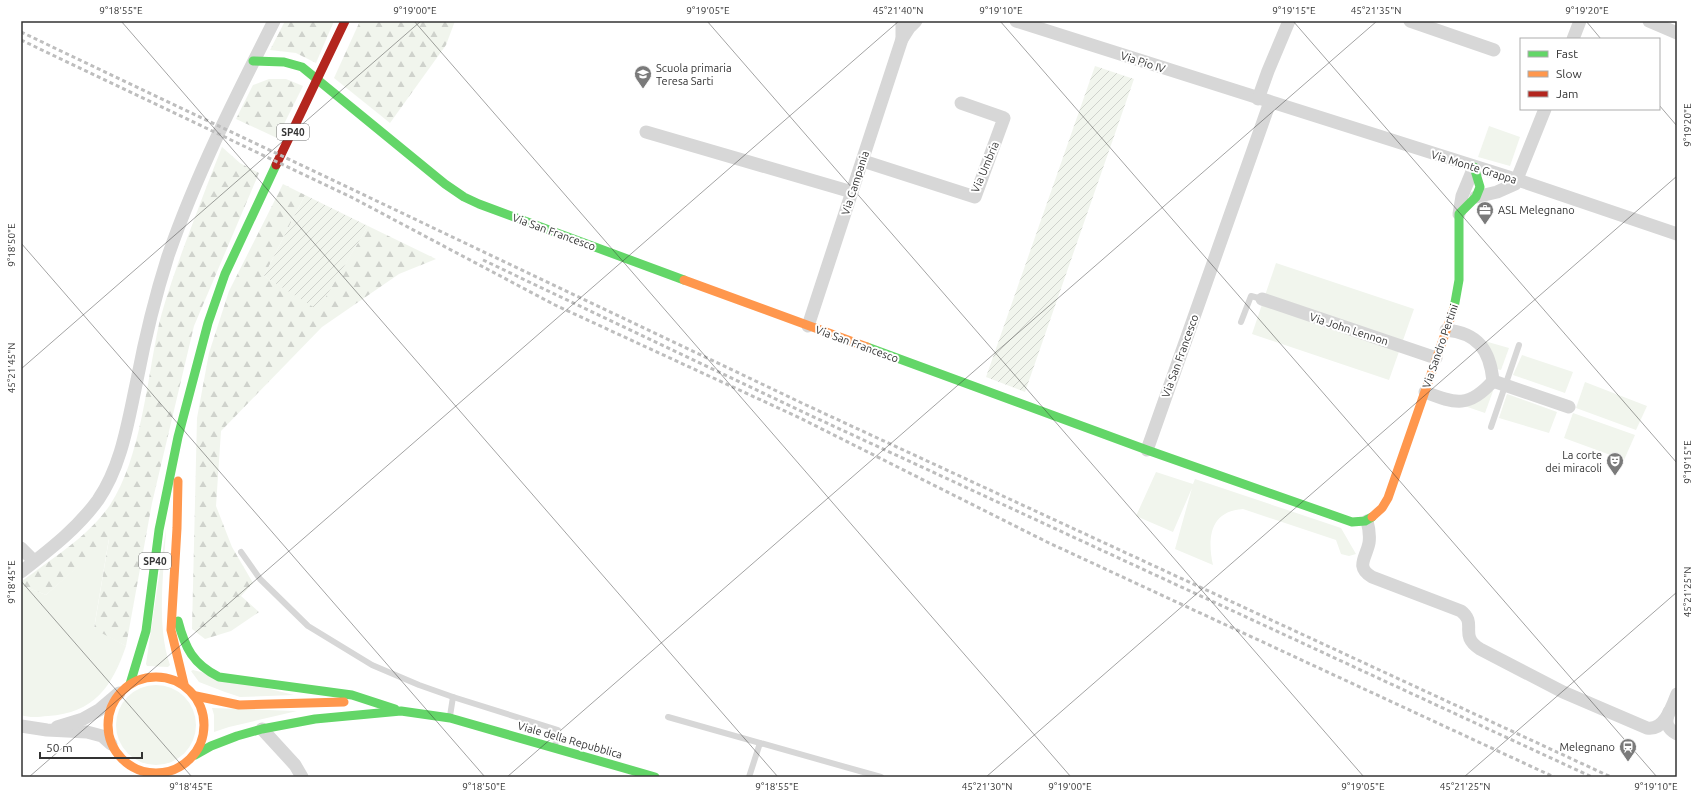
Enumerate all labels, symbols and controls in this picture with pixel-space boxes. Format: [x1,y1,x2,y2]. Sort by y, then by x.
text: 9°18'55"E [99,5,143,16]
text: 9°19'00"E [393,5,437,16]
text: 9°19'05"E [686,5,730,16]
text: 45°21'40"N [873,5,923,16]
text: 9°19'10"E [979,5,1023,16]
text: 9°19'15"E [1272,5,1316,16]
text: 45°21'35"N [1351,5,1401,16]
text: 9°19'20"E [1565,5,1609,16]
legend [1520,38,1660,110]
text: Fast [1556,47,1578,60]
street label: Via Pio IV [1119,49,1167,75]
place label: Scuola primaria Teresa Sarti [656,62,732,87]
school or university icon: Scuola primaria Teresa Sarti [633,64,653,89]
text: Slow [1556,67,1582,80]
text: Jam [1556,87,1578,100]
text: 9°19'20"E [1682,103,1693,147]
road number: SP40 [277,124,309,140]
street label: Via Umbria [969,140,1001,194]
street label: Via Monte Grappa [1430,148,1518,186]
street label: Via Campania [839,149,871,217]
office icon: ASL Melegnano [1475,200,1495,225]
place label: ASL Melegnano [1498,204,1575,216]
street label: Via San Francesco [511,211,597,253]
text: 9°18'50"E [6,223,17,267]
street label: Via Sandro Pertini [1420,302,1460,390]
street label: Via John Lennon [1308,311,1390,347]
street label: Via San Francesco [1159,313,1201,399]
street label: Via San Francesco [814,323,900,365]
text: 45°21'45"N [6,343,17,393]
text: 9°19'15"E [1682,440,1693,484]
place label: La corte dei miracoli [1545,449,1602,474]
theatre icon: La corte dei miracoli [1605,451,1625,476]
road number: SP40 [139,553,171,569]
text: 9°18'45"E [6,560,17,604]
text: 45°21'25"N [1682,567,1693,617]
street label: Viale della Repubblica [516,719,624,761]
scale bar [40,734,142,760]
station icon: Melegnano [1618,737,1638,762]
text: 50 m [46,741,73,754]
place label: Melegnano [1559,741,1615,753]
text: 9°18'45"E [169,781,213,792]
text: 9°18'50"E [462,781,506,792]
text: 9°18'55"E [755,781,799,792]
text: 45°21'30"N [962,781,1012,792]
text: 9°19'00"E [1048,781,1092,792]
text: 9°19'05"E [1341,781,1385,792]
text: 45°21'25"N [1440,781,1490,792]
text: 9°19'10"E [1634,781,1678,792]

